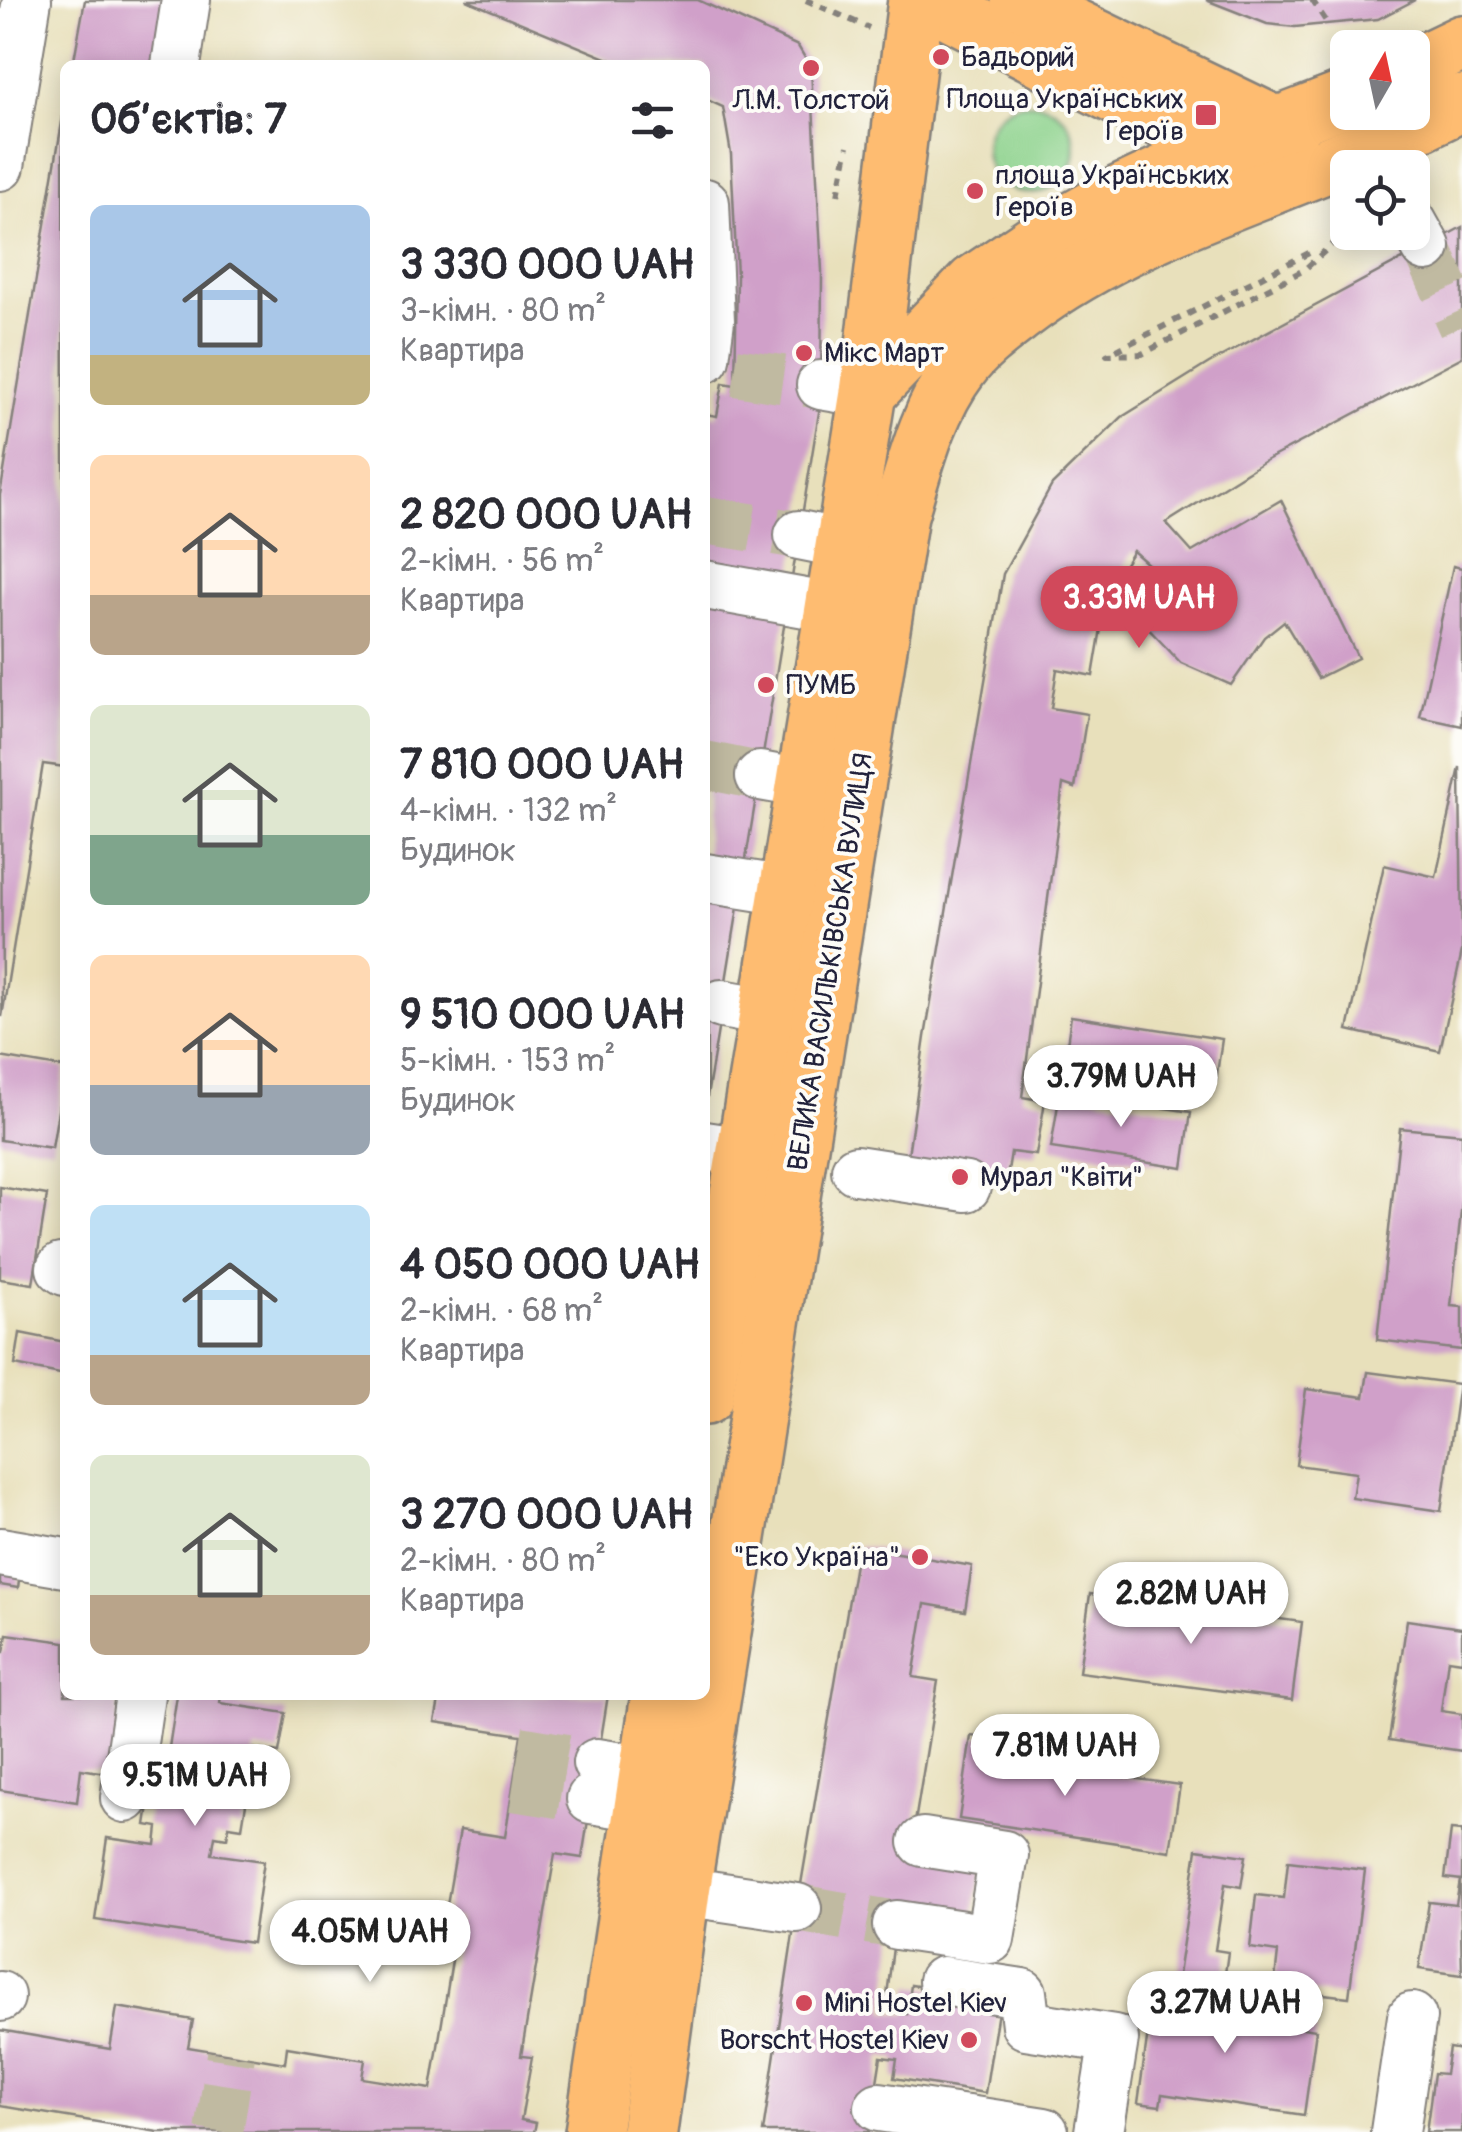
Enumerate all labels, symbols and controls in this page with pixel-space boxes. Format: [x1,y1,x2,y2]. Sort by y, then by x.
north arrow [1330,30,1430,130]
map controls [1330,30,1430,250]
place label: Бадьорий [961,40,1075,75]
marker: Бадьорий [930,46,952,68]
marker: Л.М. Толстой [800,57,822,79]
place label: Площа Українських Героїв [947,82,1184,149]
place label: Л.М. Толстой [732,83,889,118]
icon: filters [625,93,680,148]
text: Об’єктів: 7 [90,94,287,146]
marker: Площа Українських Героїв [1193,102,1219,128]
button: locate [1330,150,1430,250]
place label: площа Українських Героїв [995,158,1230,225]
marker: площа Українських Героїв [964,180,986,202]
text: 3 330 000 UAH [400,239,694,291]
icon: home [170,245,290,365]
text: 3-кімн. · 80 m² [400,291,606,331]
text: Квартира [400,331,524,371]
place label: Мікс Март [824,336,944,371]
marker: Мікс Март [793,342,815,364]
text: 2 820 000 UAH [400,489,692,541]
icon: home [170,495,290,615]
text: 2-кімн. · 56 m² [400,541,604,581]
pin: 3.33M UAH [1025,566,1253,651]
text: 3.33M UAH [1063,578,1215,618]
text: Квартира [400,581,524,621]
place label: ПУМБ [786,668,857,703]
marker: ПУМБ [755,674,777,696]
text: 7 810 000 UAH [400,739,684,791]
icon: home [170,745,290,865]
street label: ВЕЛИКА ВАСИЛЬКІВСЬКА ВУЛИЦЯ [781,751,881,1173]
text: 4-кімн. · 132 m² [400,791,617,831]
text: Будинок [400,831,516,871]
text: 9 510 000 UAH [400,989,685,1041]
icon: home [170,995,290,1115]
text: 5-кімн. · 153 m² [400,1041,616,1081]
pin: 3.79M UAH [1007,1045,1235,1130]
text: 3.79M UAH [1046,1057,1196,1097]
text: Будинок [400,1081,516,1121]
place label: Мурал "Квіти" [980,1160,1143,1195]
marker: Мурал "Квіти" [949,1166,971,1188]
text: 4 050 000 UAH [400,1239,700,1291]
icon: home [170,1245,290,1365]
text: 2-кімн. · 68 m² [400,1291,603,1331]
text: Квартира [400,1331,524,1371]
text: 3 270 000 UAH [400,1489,693,1541]
icon: home [170,1495,290,1615]
place label: "Еко Україна" [733,1540,900,1575]
text: 2-кімн. · 80 m² [400,1541,606,1581]
marker: "Еко Україна" [909,1546,931,1568]
pin: 2.82M UAH [1077,1562,1305,1647]
text: 2.82M UAH [1115,1574,1267,1614]
text: Квартира [400,1581,524,1621]
pin: 7.81M UAH [951,1714,1179,1799]
text: 7.81M UAH [993,1726,1137,1766]
pin: 9.51M UAH [81,1744,309,1829]
text: 9.51M UAH [122,1756,268,1796]
pin: 4.05M UAH [256,1900,484,1985]
text: 4.05M UAH [292,1912,448,1952]
pin: 3.27M UAH [1111,1971,1339,2056]
text: 3.27M UAH [1149,1983,1301,2023]
place label: Mini Hostel Kiev [824,1986,1007,2021]
marker: Mini Hostel Kiev [793,1992,815,2014]
place label: Borscht Hostel Kiev [720,2023,949,2058]
marker: Borscht Hostel Kiev [958,2029,980,2051]

